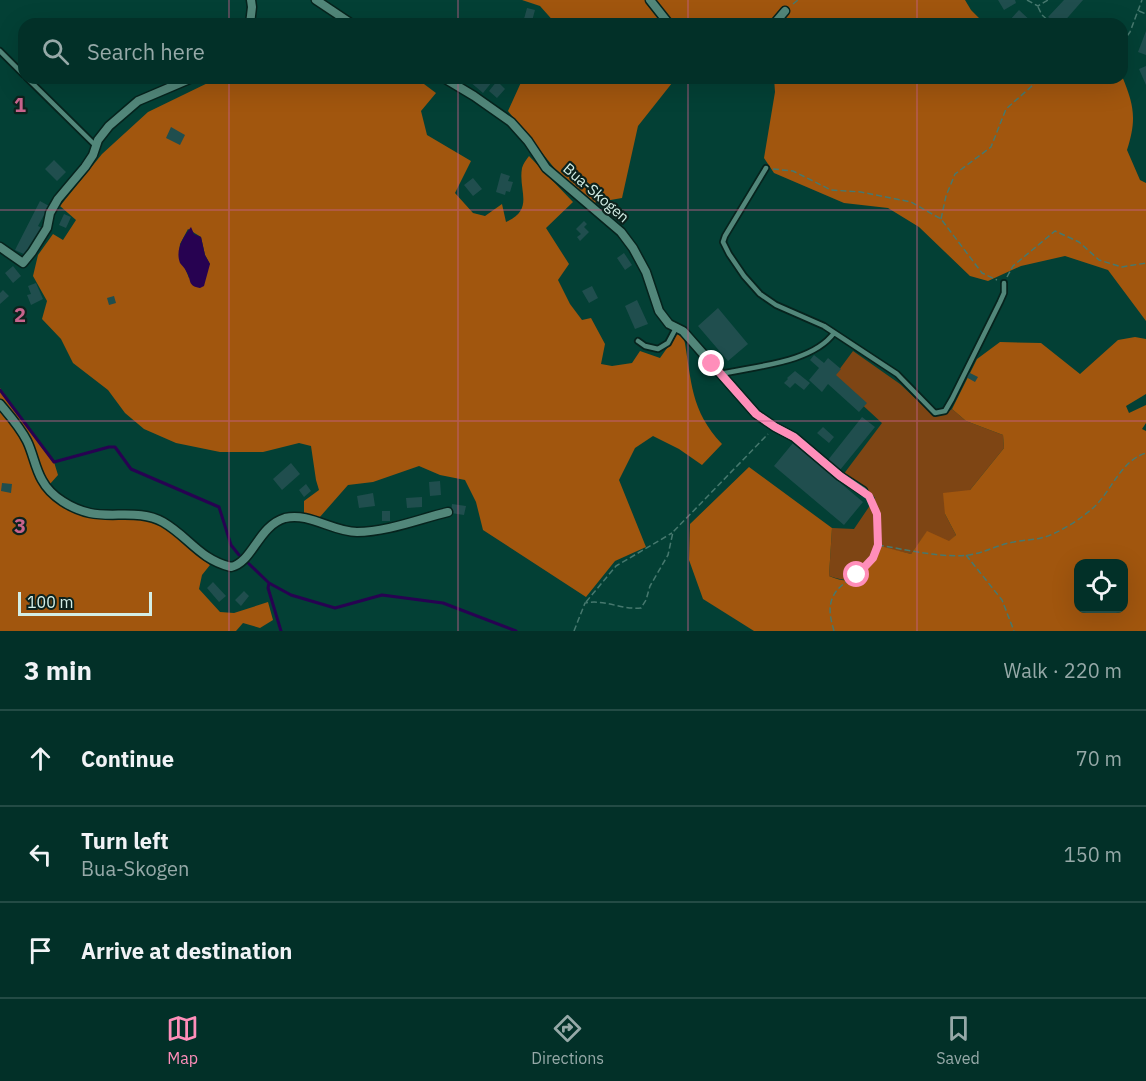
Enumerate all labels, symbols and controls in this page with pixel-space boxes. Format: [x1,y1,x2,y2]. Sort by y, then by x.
search box [18,18,1128,84]
icon: search [39,35,72,68]
text: Search here [87,37,205,66]
text: 1 [14,91,26,118]
street label: Bua-Skogen [559,159,633,226]
text: 2 [14,301,26,328]
route end [698,350,724,376]
text: 3 [14,512,26,539]
map controls [1074,559,1128,613]
button: locate [1074,559,1128,613]
route start [843,561,869,587]
scale bar [18,589,152,616]
text: 100 m [27,592,74,612]
text: 3 min [24,653,92,687]
text: Walk · 220 m [1004,657,1122,684]
icon: ahead [24,742,57,775]
text: Continue [81,744,174,773]
text: 70 m [1076,745,1122,772]
text: Turn left [81,826,169,855]
icon: left [24,838,57,871]
text: 150 m [1064,841,1122,868]
text: Bua-Skogen [81,855,189,882]
icon: arrive [24,934,57,967]
text: Arrive at destination [81,936,292,965]
tab: Map [166,1012,199,1068]
tab: Directions [531,1012,604,1068]
tab: Saved [936,1012,980,1068]

